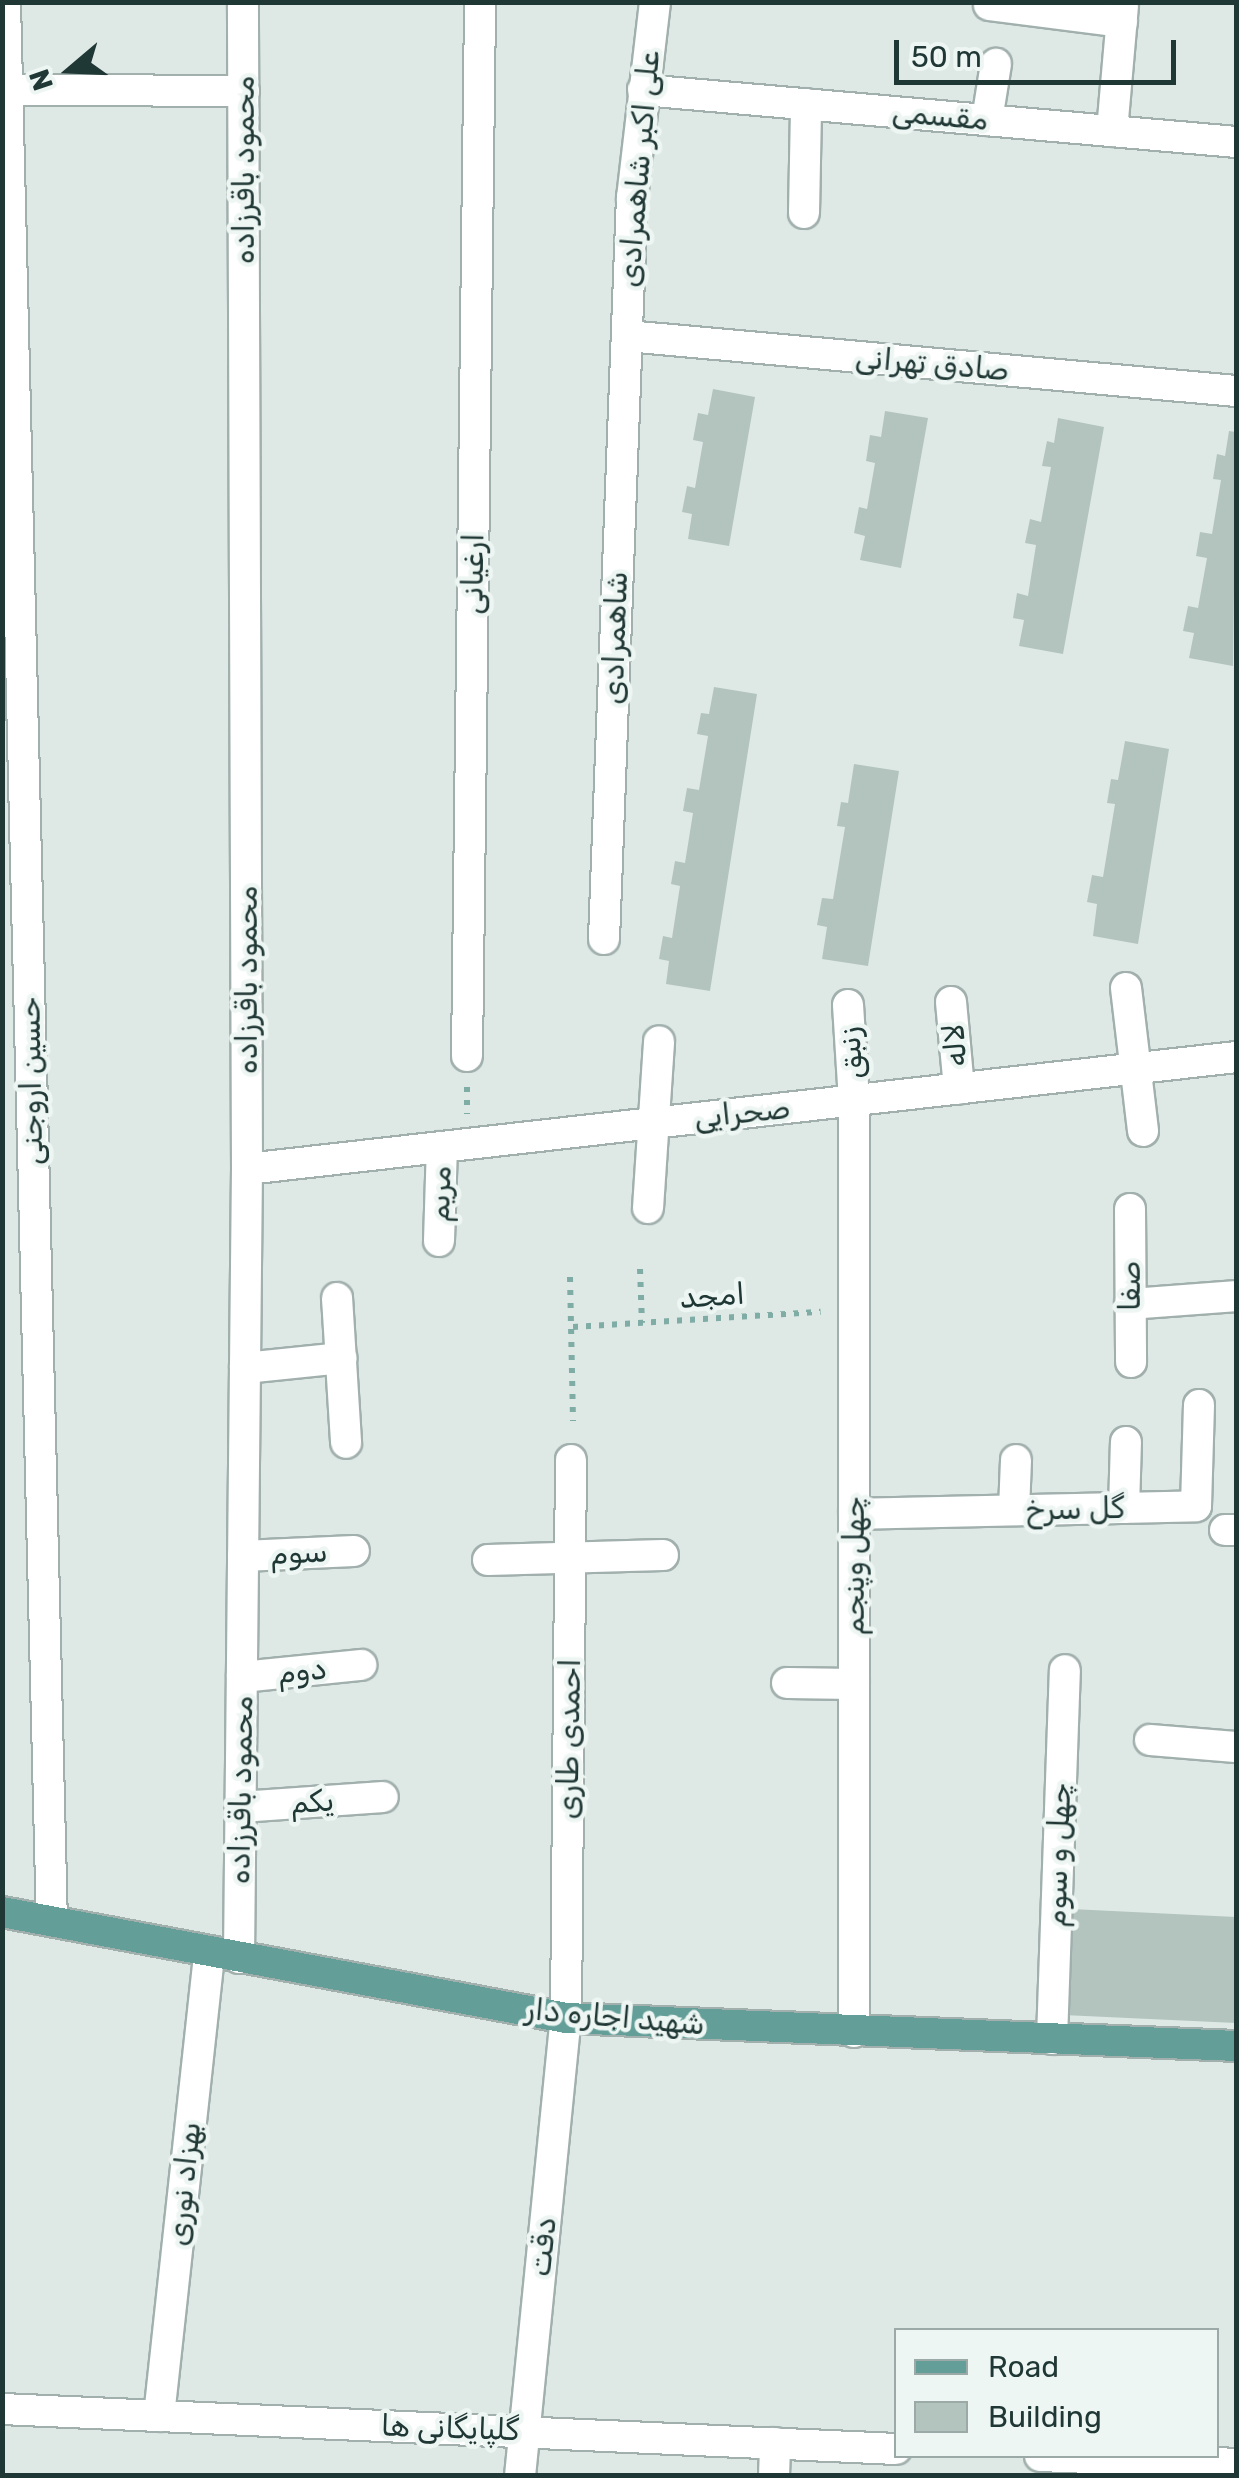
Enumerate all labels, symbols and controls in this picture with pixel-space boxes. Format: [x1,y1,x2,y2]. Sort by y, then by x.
north arrow [20,20,120,120]
scale bar [899,20,1182,82]
text: 50 m [911,39,982,75]
street label: علی اکبر شاهمرادی [611,49,667,289]
text: N [22,65,60,95]
street label: محمود باقرزاده [226,76,262,264]
street label: مقسمی [890,94,990,138]
street label: صادق تهرانی [854,339,1010,389]
street label: ارغیانی [454,533,492,615]
street label: شاهمرادی [595,571,635,705]
street label: محمود باقرزاده [229,886,265,1074]
street label: حسین اروجنی [12,996,50,1166]
street label: لاله [935,1022,975,1068]
street label: زنبق [831,1026,871,1080]
street label: صحرایی [692,1090,792,1136]
street label: مریم [421,1165,459,1223]
street label: صفا [1112,1261,1148,1311]
street label: امجد [678,1276,746,1316]
street label: گل سرخ [1025,1490,1125,1528]
street label: چهل وپنجم [836,1497,872,1635]
street label: سوم [269,1534,329,1572]
street label: دوم [276,1651,328,1691]
street label: احمدی طاری [550,1658,588,1820]
street label: محمود باقرزاده [221,1696,261,1884]
street label: چهل و سوم [1037,1782,1079,1928]
street label: یکم [289,1783,335,1821]
street label: شهید اجاره دار [524,1991,706,2043]
street label: بهزاد نوری [160,2120,208,2248]
street label: دقت [522,2216,564,2278]
legend [894,2328,1219,2458]
text: Road [988,2349,1059,2385]
text: Building [988,2399,1102,2435]
street label: گلپایگانی ها [380,2408,520,2448]

